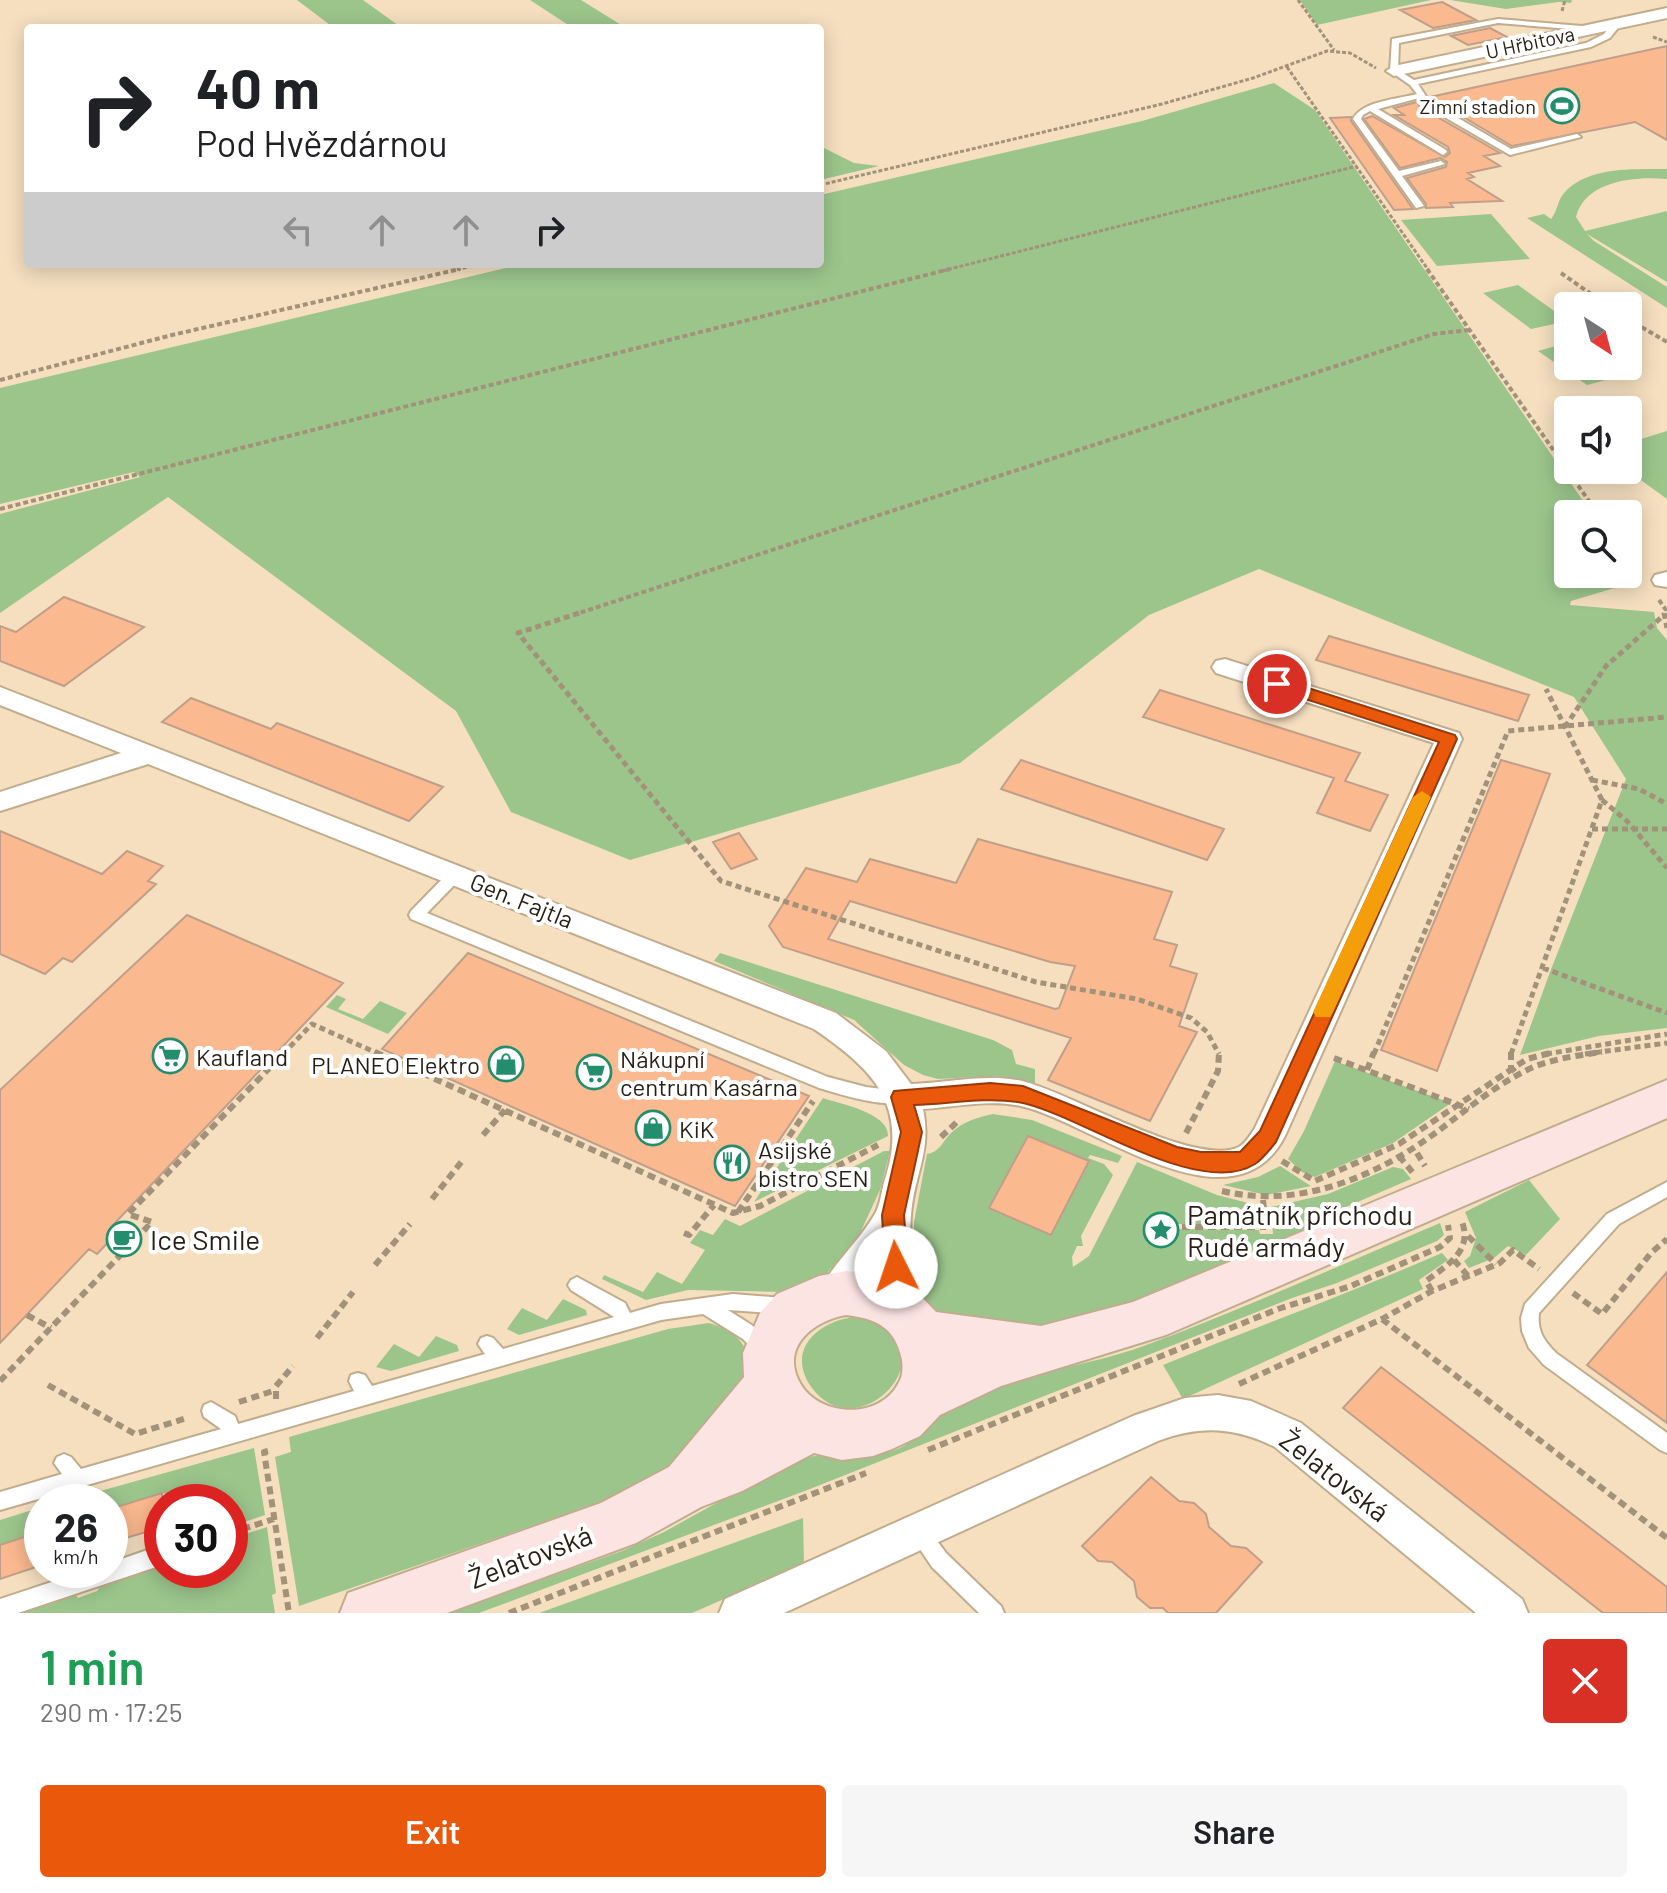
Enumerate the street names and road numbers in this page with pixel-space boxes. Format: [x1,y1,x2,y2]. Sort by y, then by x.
street label: U Hřbitova [1483,21,1577,63]
street label: Gen. Fajtla [466,866,578,934]
street label: Želatovská [1274,1422,1396,1528]
street label: Želatovská [464,1517,596,1595]

